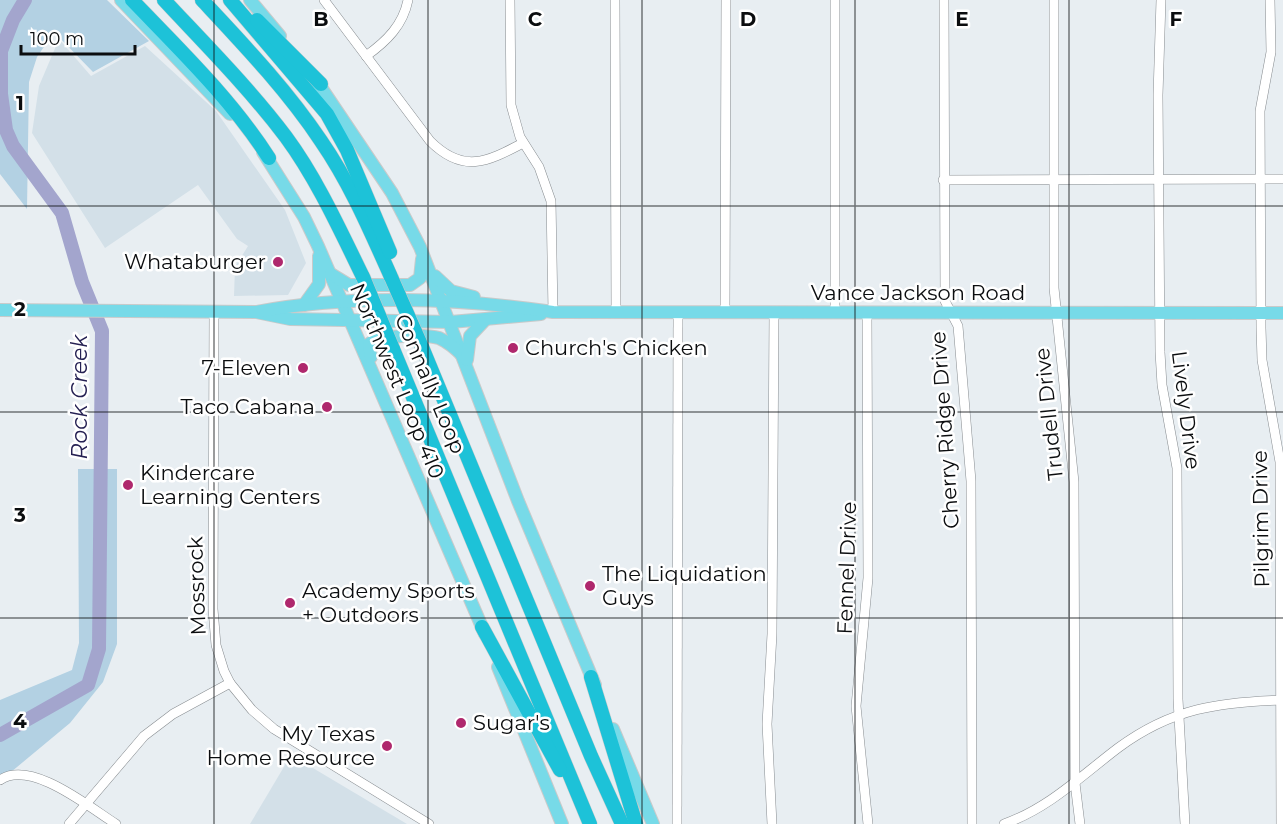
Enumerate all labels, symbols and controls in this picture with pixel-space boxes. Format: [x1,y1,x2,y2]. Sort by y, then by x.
text: B [313,7,329,31]
text: C [528,7,543,31]
text: D [740,7,756,31]
text: E [955,7,969,31]
text: F [1170,7,1183,31]
scale bar [21,18,135,56]
text: 100 m [30,28,84,50]
text: 1 [16,91,24,115]
place label: Whataburger [124,249,266,274]
marker: Whataburger [271,255,285,269]
street label: Northwest Loop 410 [345,279,450,482]
street label: Vance Jackson Road [811,280,1025,305]
text: 2 [14,297,26,321]
street label: Connally Loop [390,310,471,457]
street label: Cherry Ridge Drive [925,330,964,530]
water label: Rock Creek [66,334,93,459]
place label: Church's Chicken [525,335,708,360]
marker: Church's Chicken [506,341,520,355]
street label: Trudell Drive [1029,347,1068,482]
street label: Lively Drive [1167,349,1206,471]
place label: 7-Eleven [202,355,291,380]
marker: 7-Eleven [296,361,310,375]
place label: Taco Cabana [181,394,315,419]
marker: Taco Cabana [320,400,334,414]
street label: Pilgrim Drive [1247,450,1274,588]
place label: Kindercare Learning Centers [140,460,320,509]
marker: Kindercare Learning Centers [121,478,135,492]
street label: Fennel Drive [832,501,861,635]
text: 3 [13,503,26,527]
street label: Mossrock [182,536,211,636]
place label: The Liquidation Guys [602,561,767,610]
place label: Academy Sports + Outdoors [302,578,475,627]
marker: The Liquidation Guys [583,579,597,593]
marker: Academy Sports + Outdoors [283,596,297,610]
text: 4 [13,709,27,733]
place label: Sugar's [473,710,550,735]
marker: Sugar's [454,716,468,730]
place label: My Texas Home Resource [206,721,375,770]
marker: My Texas Home Resource [380,739,394,753]

